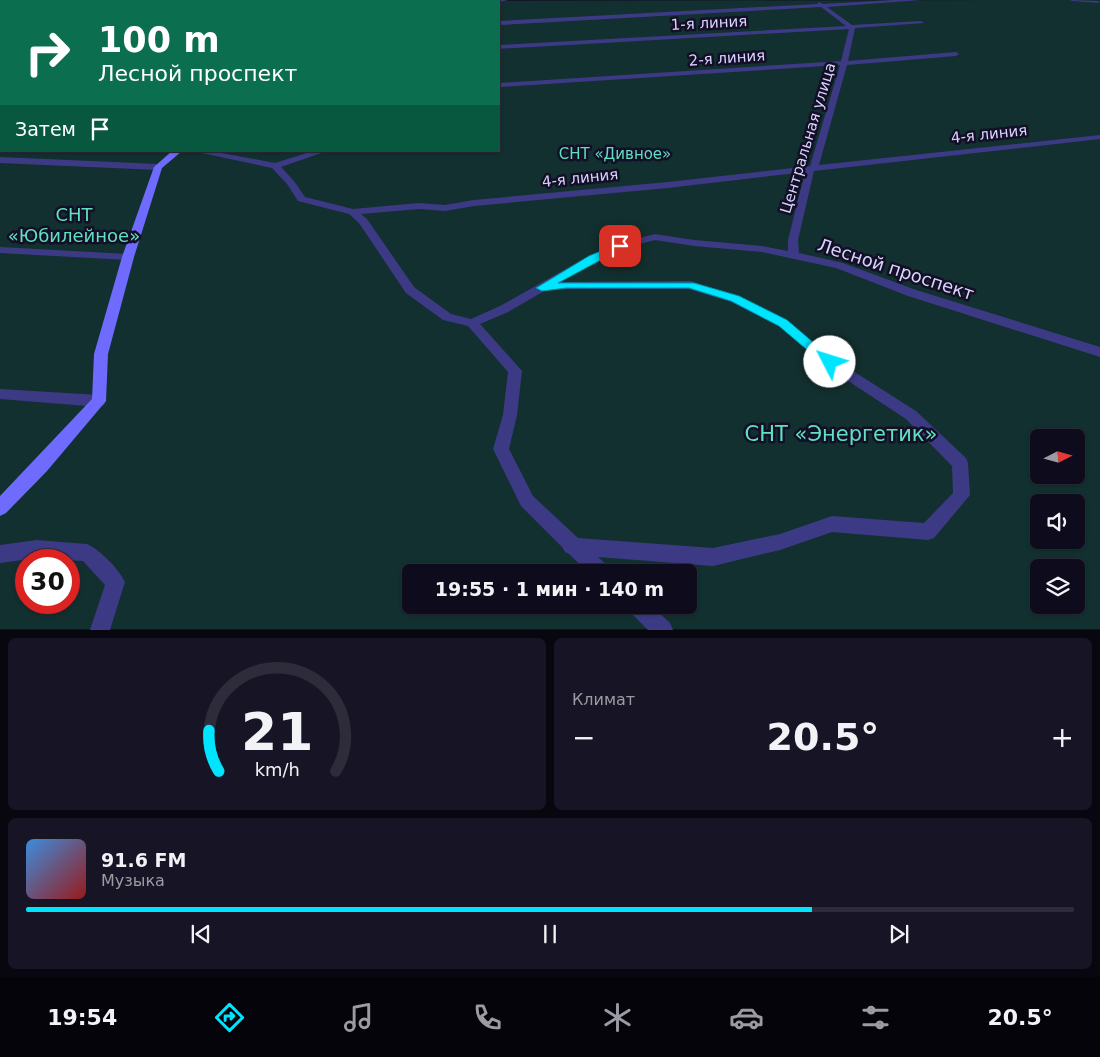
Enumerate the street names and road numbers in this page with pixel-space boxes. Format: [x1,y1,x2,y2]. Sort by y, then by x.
street label: 1-я линия [670,12,748,34]
street label: 2-я линия [688,46,766,70]
street label: Центральная улица [776,60,840,216]
street label: 4-я линия [950,121,1028,147]
street label: 4-я линия [541,165,619,191]
street label: Лесной проспект [815,234,977,304]

